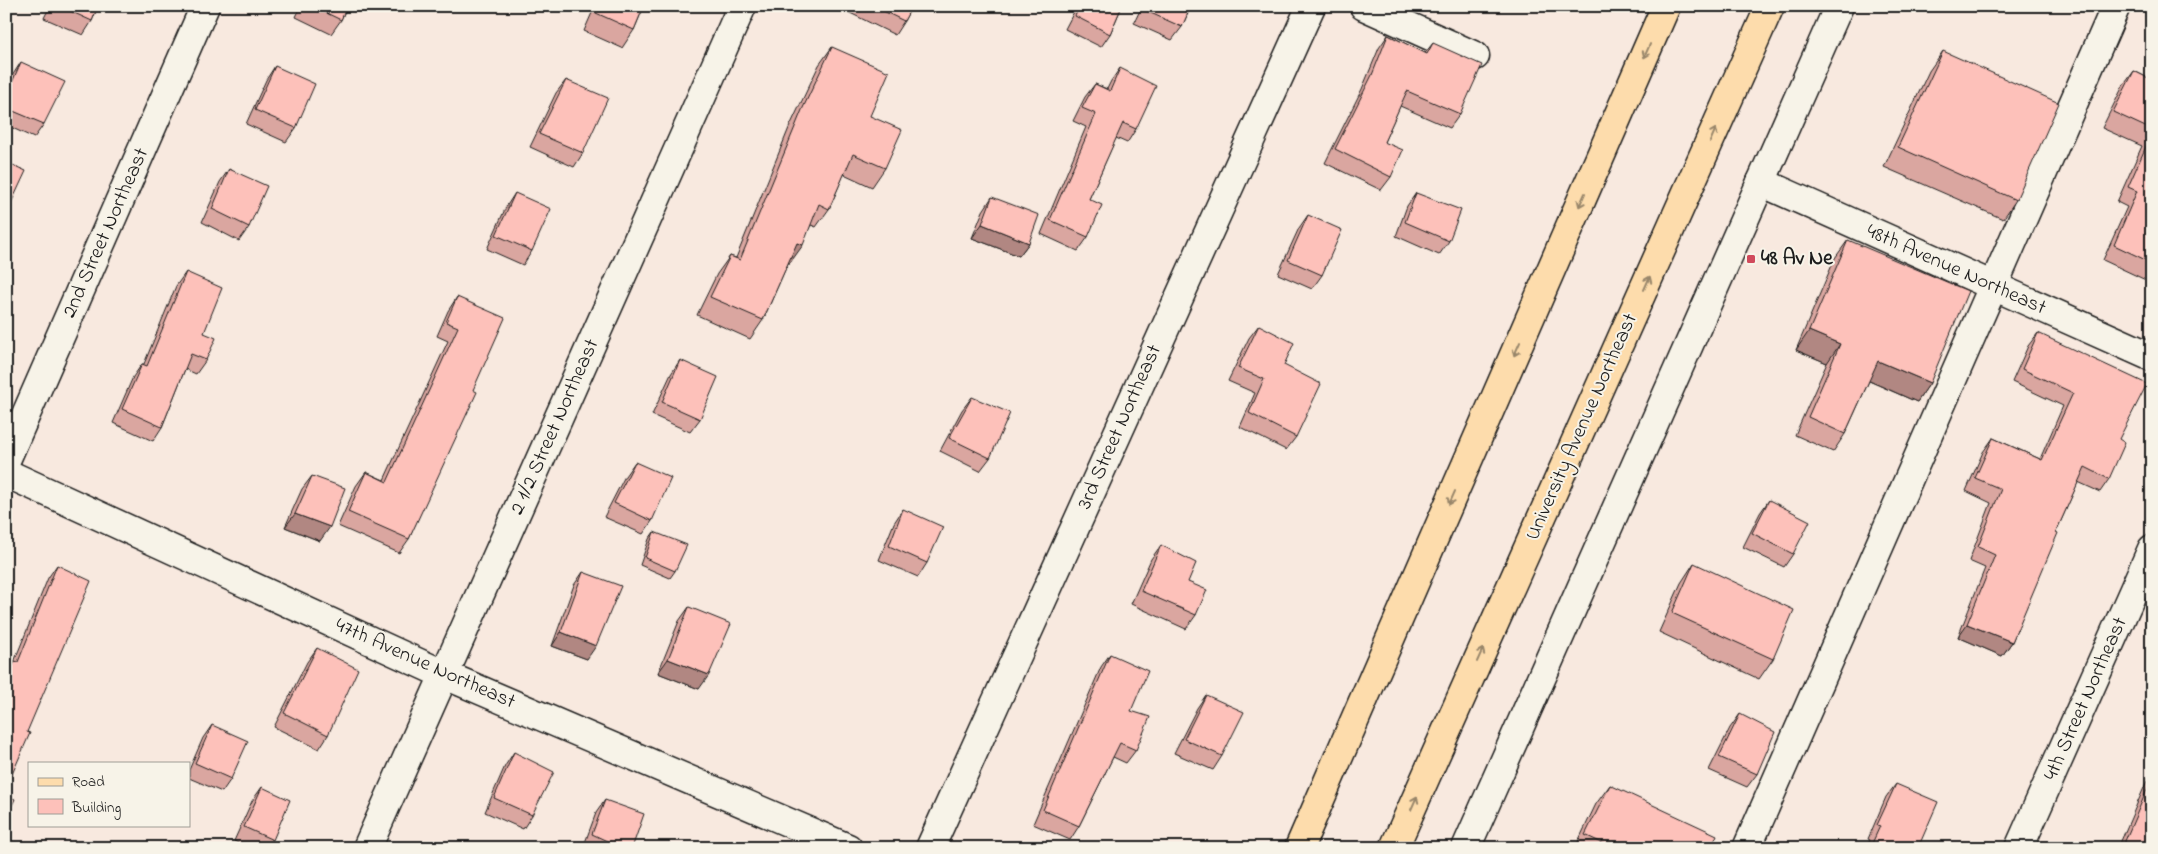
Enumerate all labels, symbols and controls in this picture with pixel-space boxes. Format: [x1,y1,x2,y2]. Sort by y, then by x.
one-way arrow [1641,43,1651,58]
one-way arrow [1708,128,1718,143]
street label: 2nd Street Northeast [55,143,157,323]
one-way arrow [1576,192,1586,207]
street label: 48th Avenue Northeast [1861,217,2051,323]
place label: 48 Av Ne [1761,244,1833,274]
marker: 48 Av Ne [1745,253,1757,265]
one-way arrow [1642,276,1652,291]
street label: University Avenue Northeast [1518,309,1647,546]
street label: 2 1/2 Street Northeast [503,334,607,520]
street label: 3rd Street Northeast [1070,340,1170,514]
one-way arrow [1511,341,1521,356]
one-way arrow [1446,490,1456,505]
street label: 47th Avenue Northeast [330,611,520,717]
street label: 4th Street Northeast [2036,612,2136,786]
one-way arrow [1476,648,1486,663]
legend [28,762,190,826]
text: Road [72,771,105,793]
one-way arrow [1409,796,1419,811]
text: Building [71,797,121,820]

